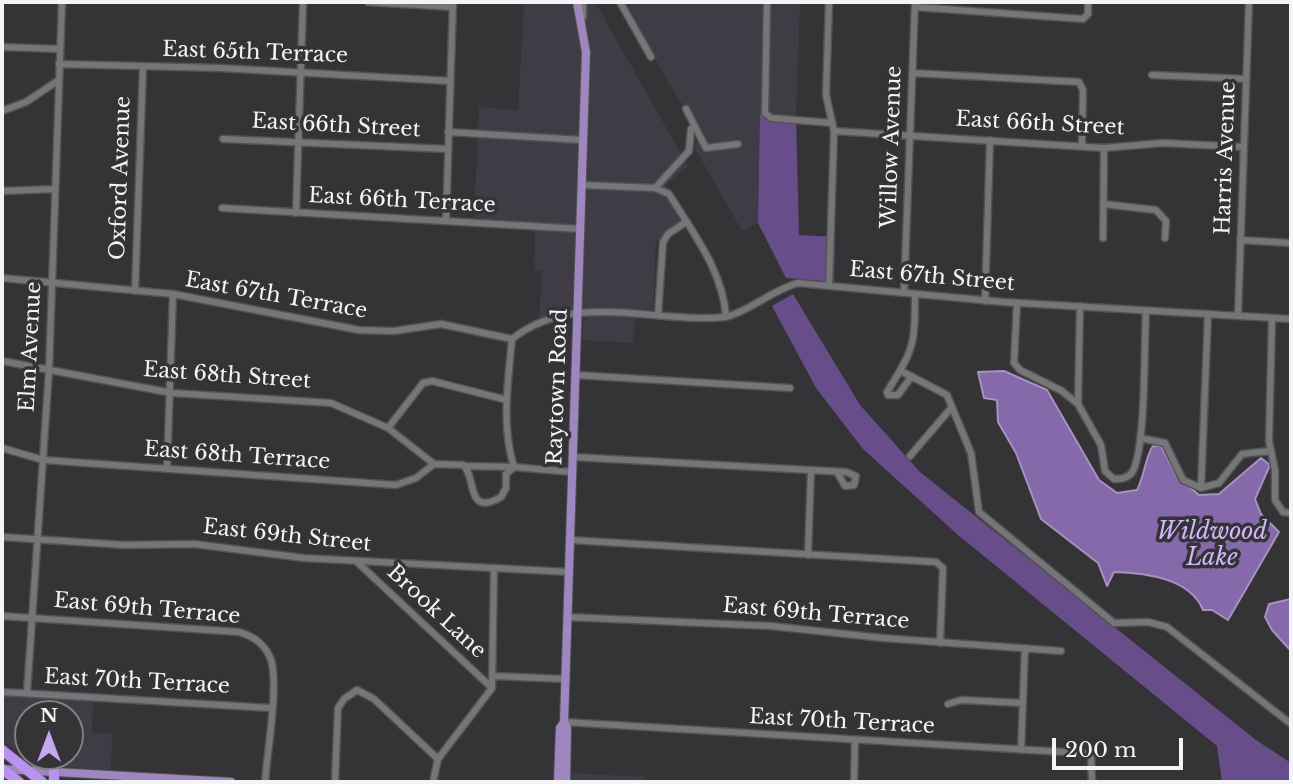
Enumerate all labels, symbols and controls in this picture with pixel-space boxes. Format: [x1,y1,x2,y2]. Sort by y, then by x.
street label: East 65th Terrace [162,37,348,69]
street label: Willow Avenue [877,65,907,229]
street label: Harris Avenue [1211,81,1241,235]
street label: Oxford Avenue [106,95,136,261]
street label: East 66th Street [955,107,1125,141]
street label: East 66th Street [251,109,421,143]
street label: East 66th Terrace [308,184,496,218]
street label: East 67th Street [848,257,1016,297]
street label: East 67th Terrace [183,268,369,324]
street label: Elm Avenue [15,281,47,413]
street label: Raytown Road [543,308,573,466]
street label: East 68th Street [142,358,312,394]
street label: East 68th Terrace [143,437,331,475]
street label: East 69th Street [202,515,372,557]
water label: Wildwood Lake [1157,519,1267,573]
street label: Brook Lane [381,560,491,664]
street label: East 69th Terrace [53,588,241,630]
street label: East 69th Terrace [722,593,910,635]
street label: East 70th Terrace [44,665,230,699]
north arrow [14,700,84,770]
text: N [40,704,58,727]
street label: East 70th Terrace [749,705,935,739]
scale bar [1055,724,1186,768]
text: 200 m [1065,737,1136,763]

